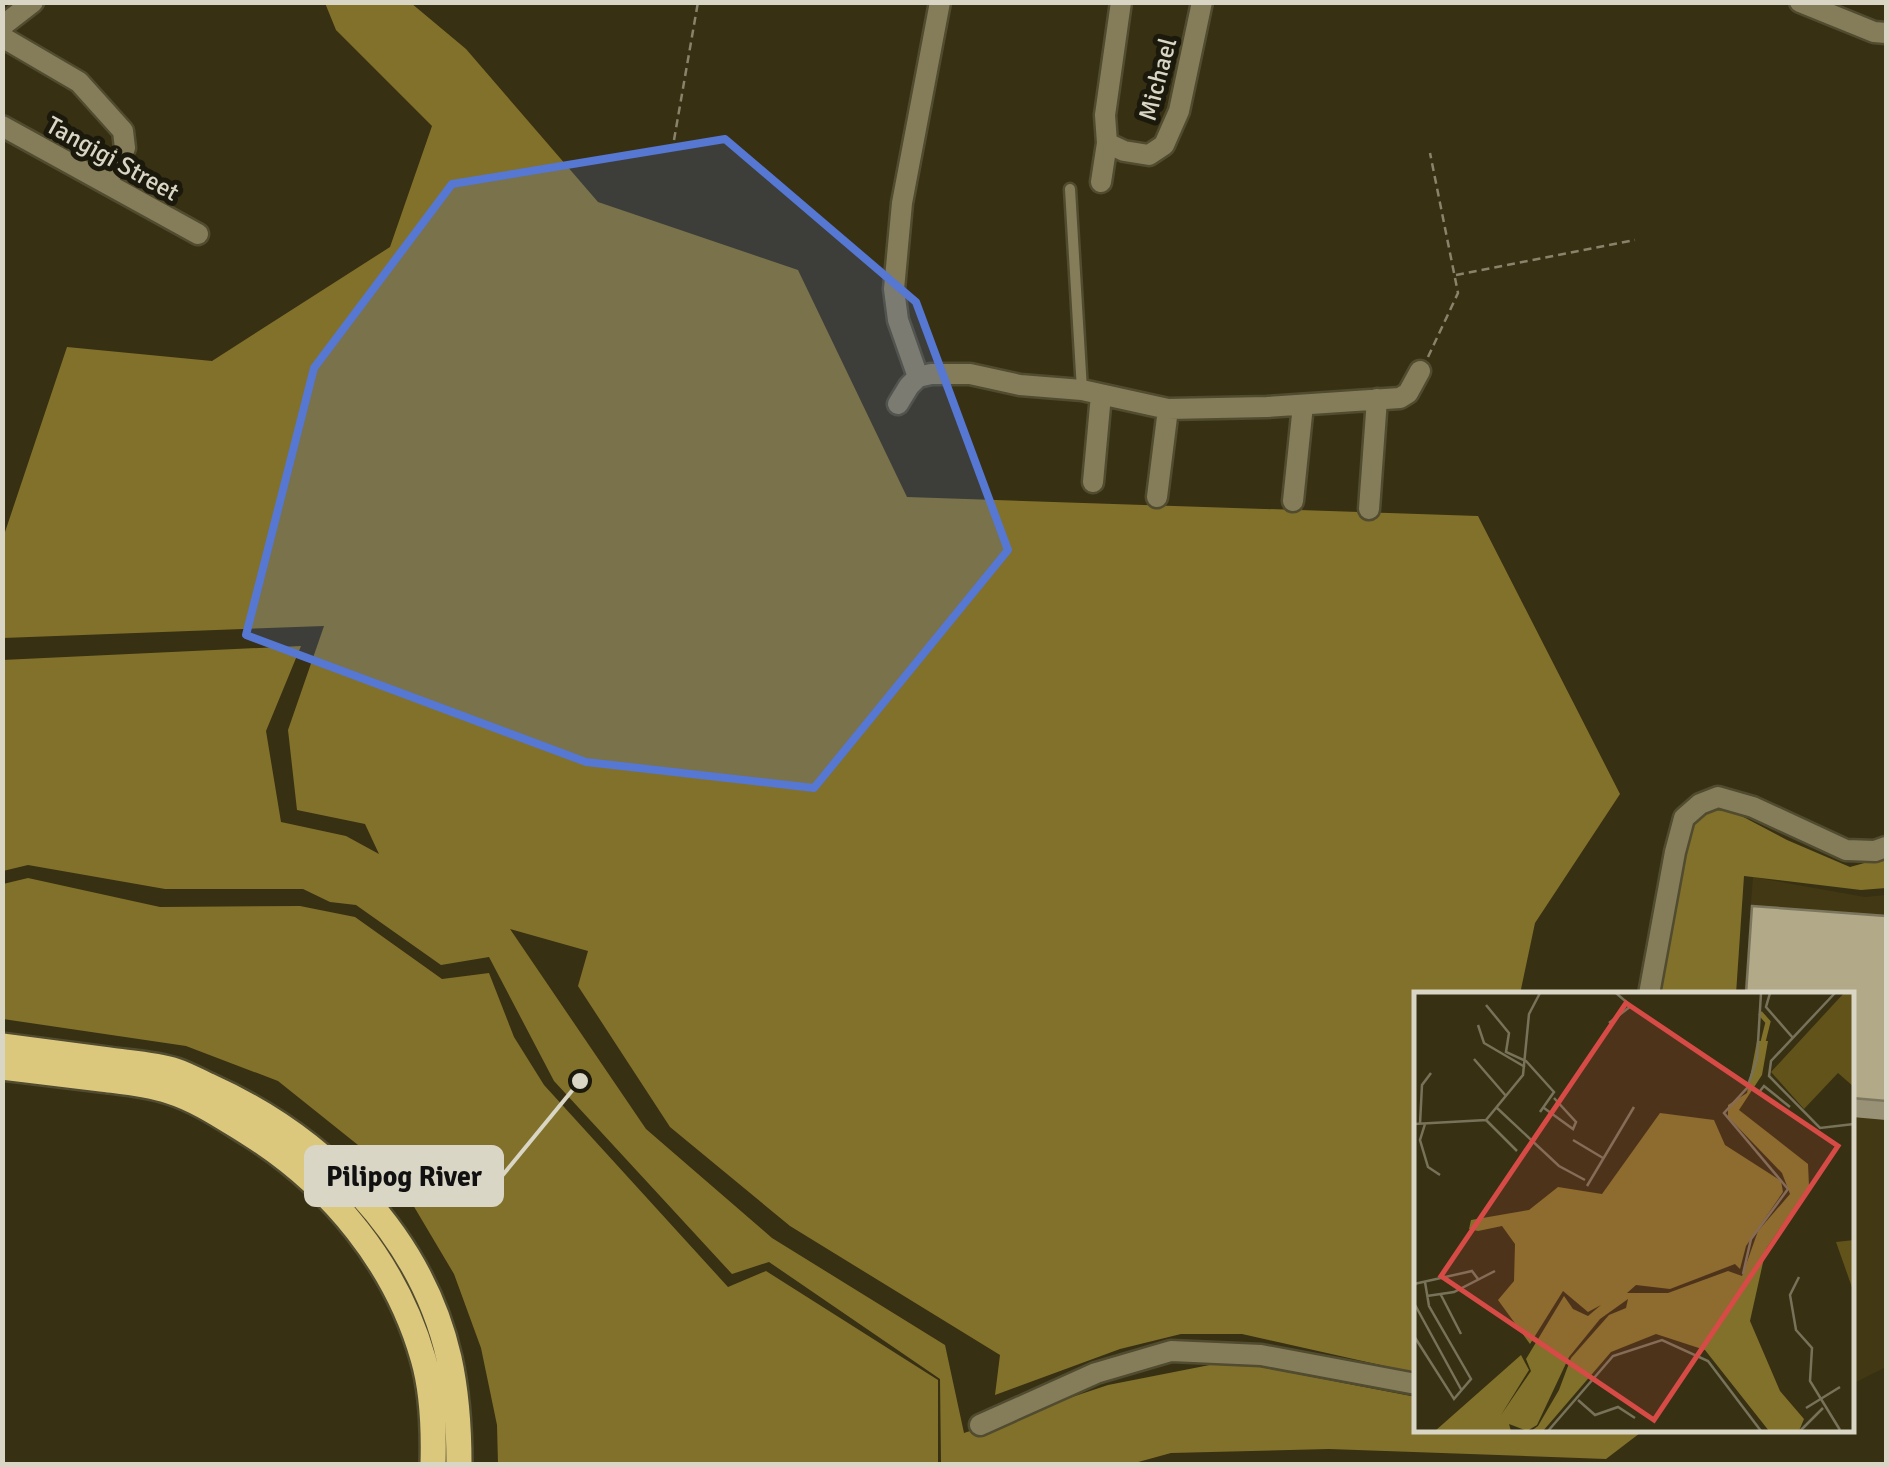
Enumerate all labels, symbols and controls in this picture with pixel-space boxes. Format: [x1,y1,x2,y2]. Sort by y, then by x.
street label: Michael [1132,34,1183,124]
street label: Tangigi Street [41,109,185,208]
inset map [1414,992,1854,1432]
callout: Pilipog River [306,1147,502,1205]
text: Pilipog River [326,1160,483,1194]

